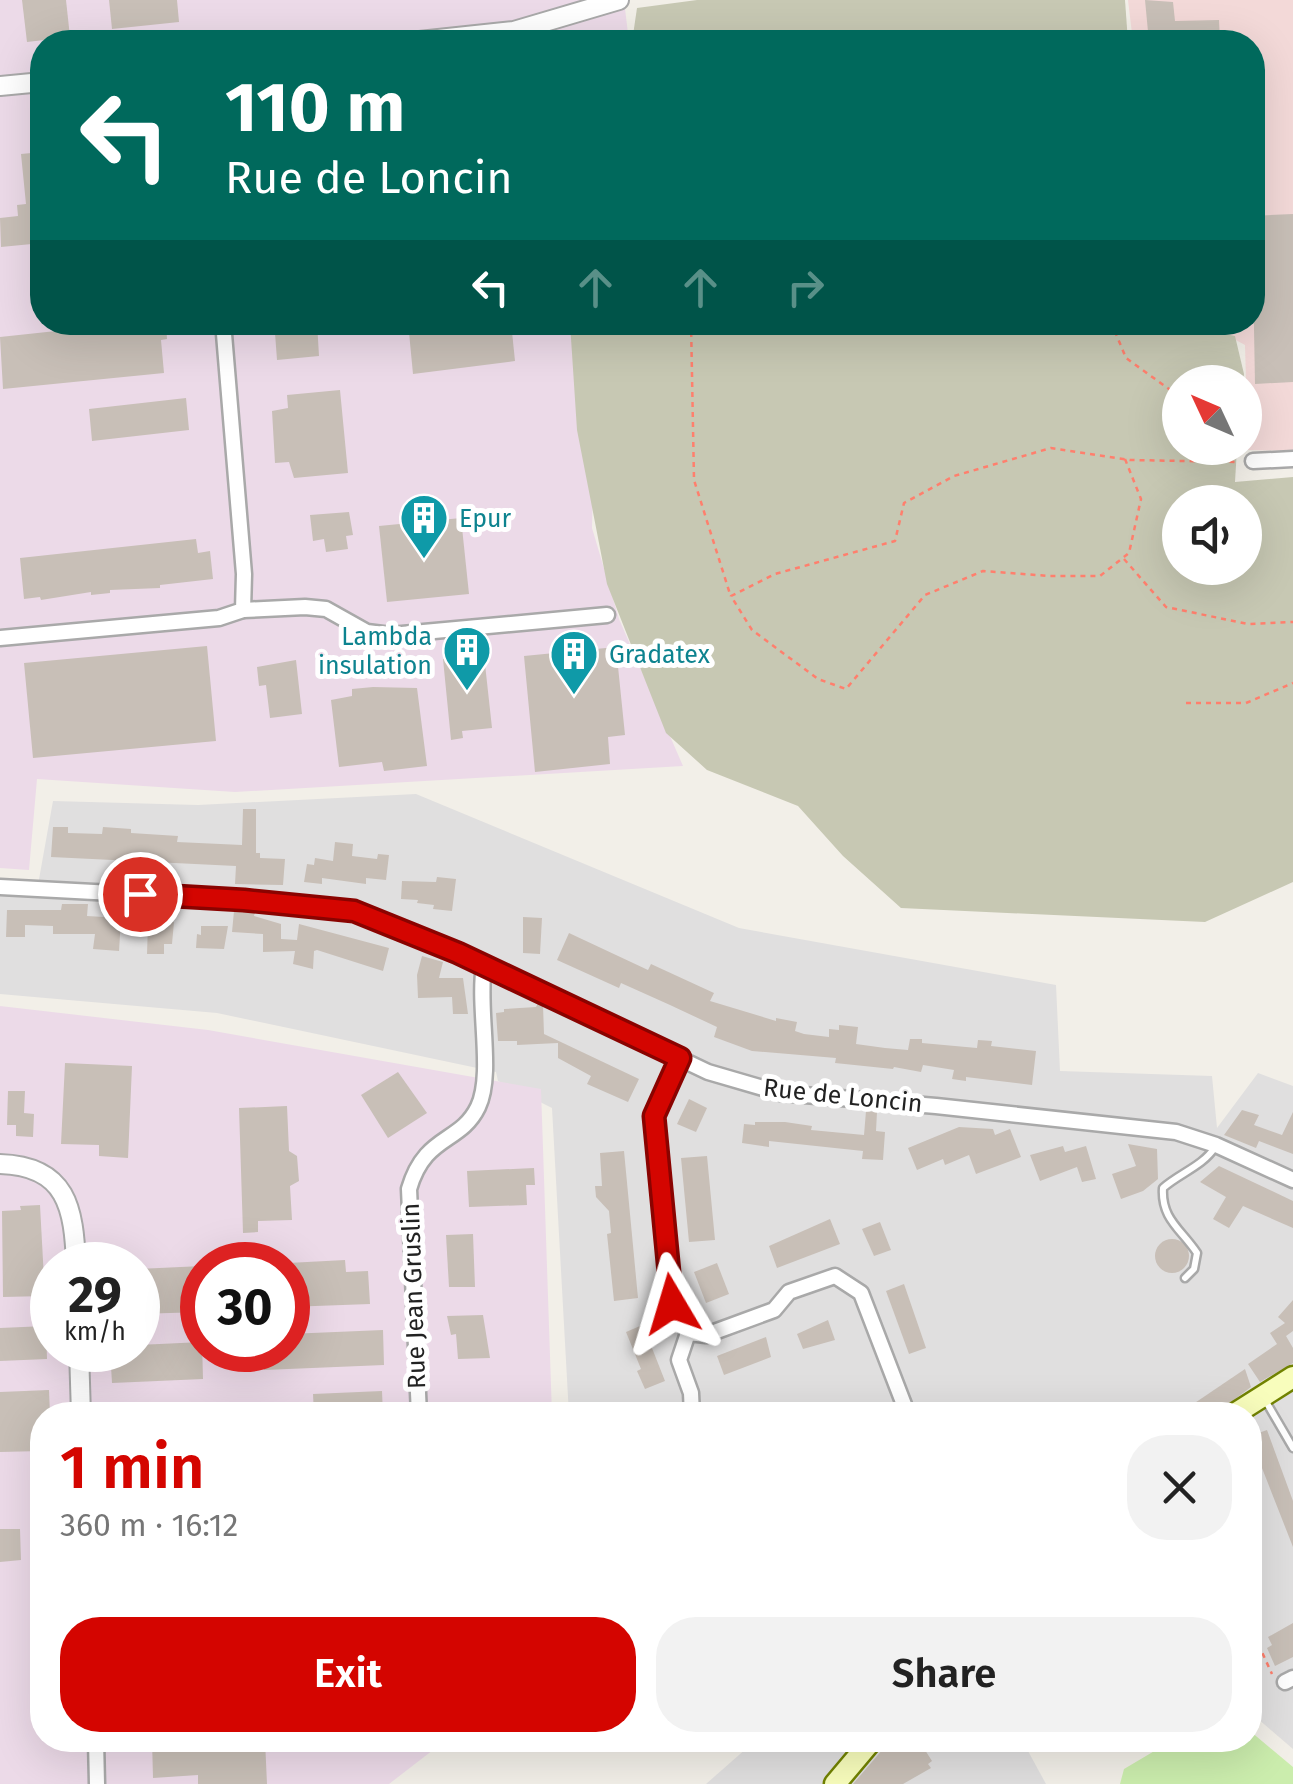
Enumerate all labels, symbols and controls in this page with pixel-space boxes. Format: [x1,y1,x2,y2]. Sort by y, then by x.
text: 110 m [225,66,405,150]
icon: left [60,70,190,200]
text: Rue de Loncin [225,151,513,205]
icon: left [463,260,518,315]
icon: ahead [568,260,623,315]
icon: ahead [673,260,728,315]
icon: right [778,260,833,315]
north arrow [1162,365,1262,465]
map controls [1162,365,1262,585]
button: sound [1162,485,1262,585]
building icon: Epur [398,492,450,560]
place label: Epur [459,504,512,534]
place label: Lambda insulation [318,622,432,681]
building icon: Lambda insulation [441,624,493,692]
building icon: Gradatex [548,628,600,696]
place label: Gradatex [609,640,710,670]
pin [98,852,183,937]
icon: arrive [113,867,168,922]
street label: Rue de Loncin [762,1073,924,1119]
street label: Rue Jean Gruslin [396,1202,432,1390]
speed limit sign: 30 [180,1242,310,1372]
position arrow [620,1252,724,1356]
text: 29 [68,1265,122,1325]
text: km/h [64,1317,126,1347]
text: 1 min [60,1432,205,1504]
button: close [1127,1435,1232,1540]
text: 360 m · 16:12 [60,1506,238,1544]
button: Exit [60,1617,636,1732]
button: Share [656,1617,1232,1732]

